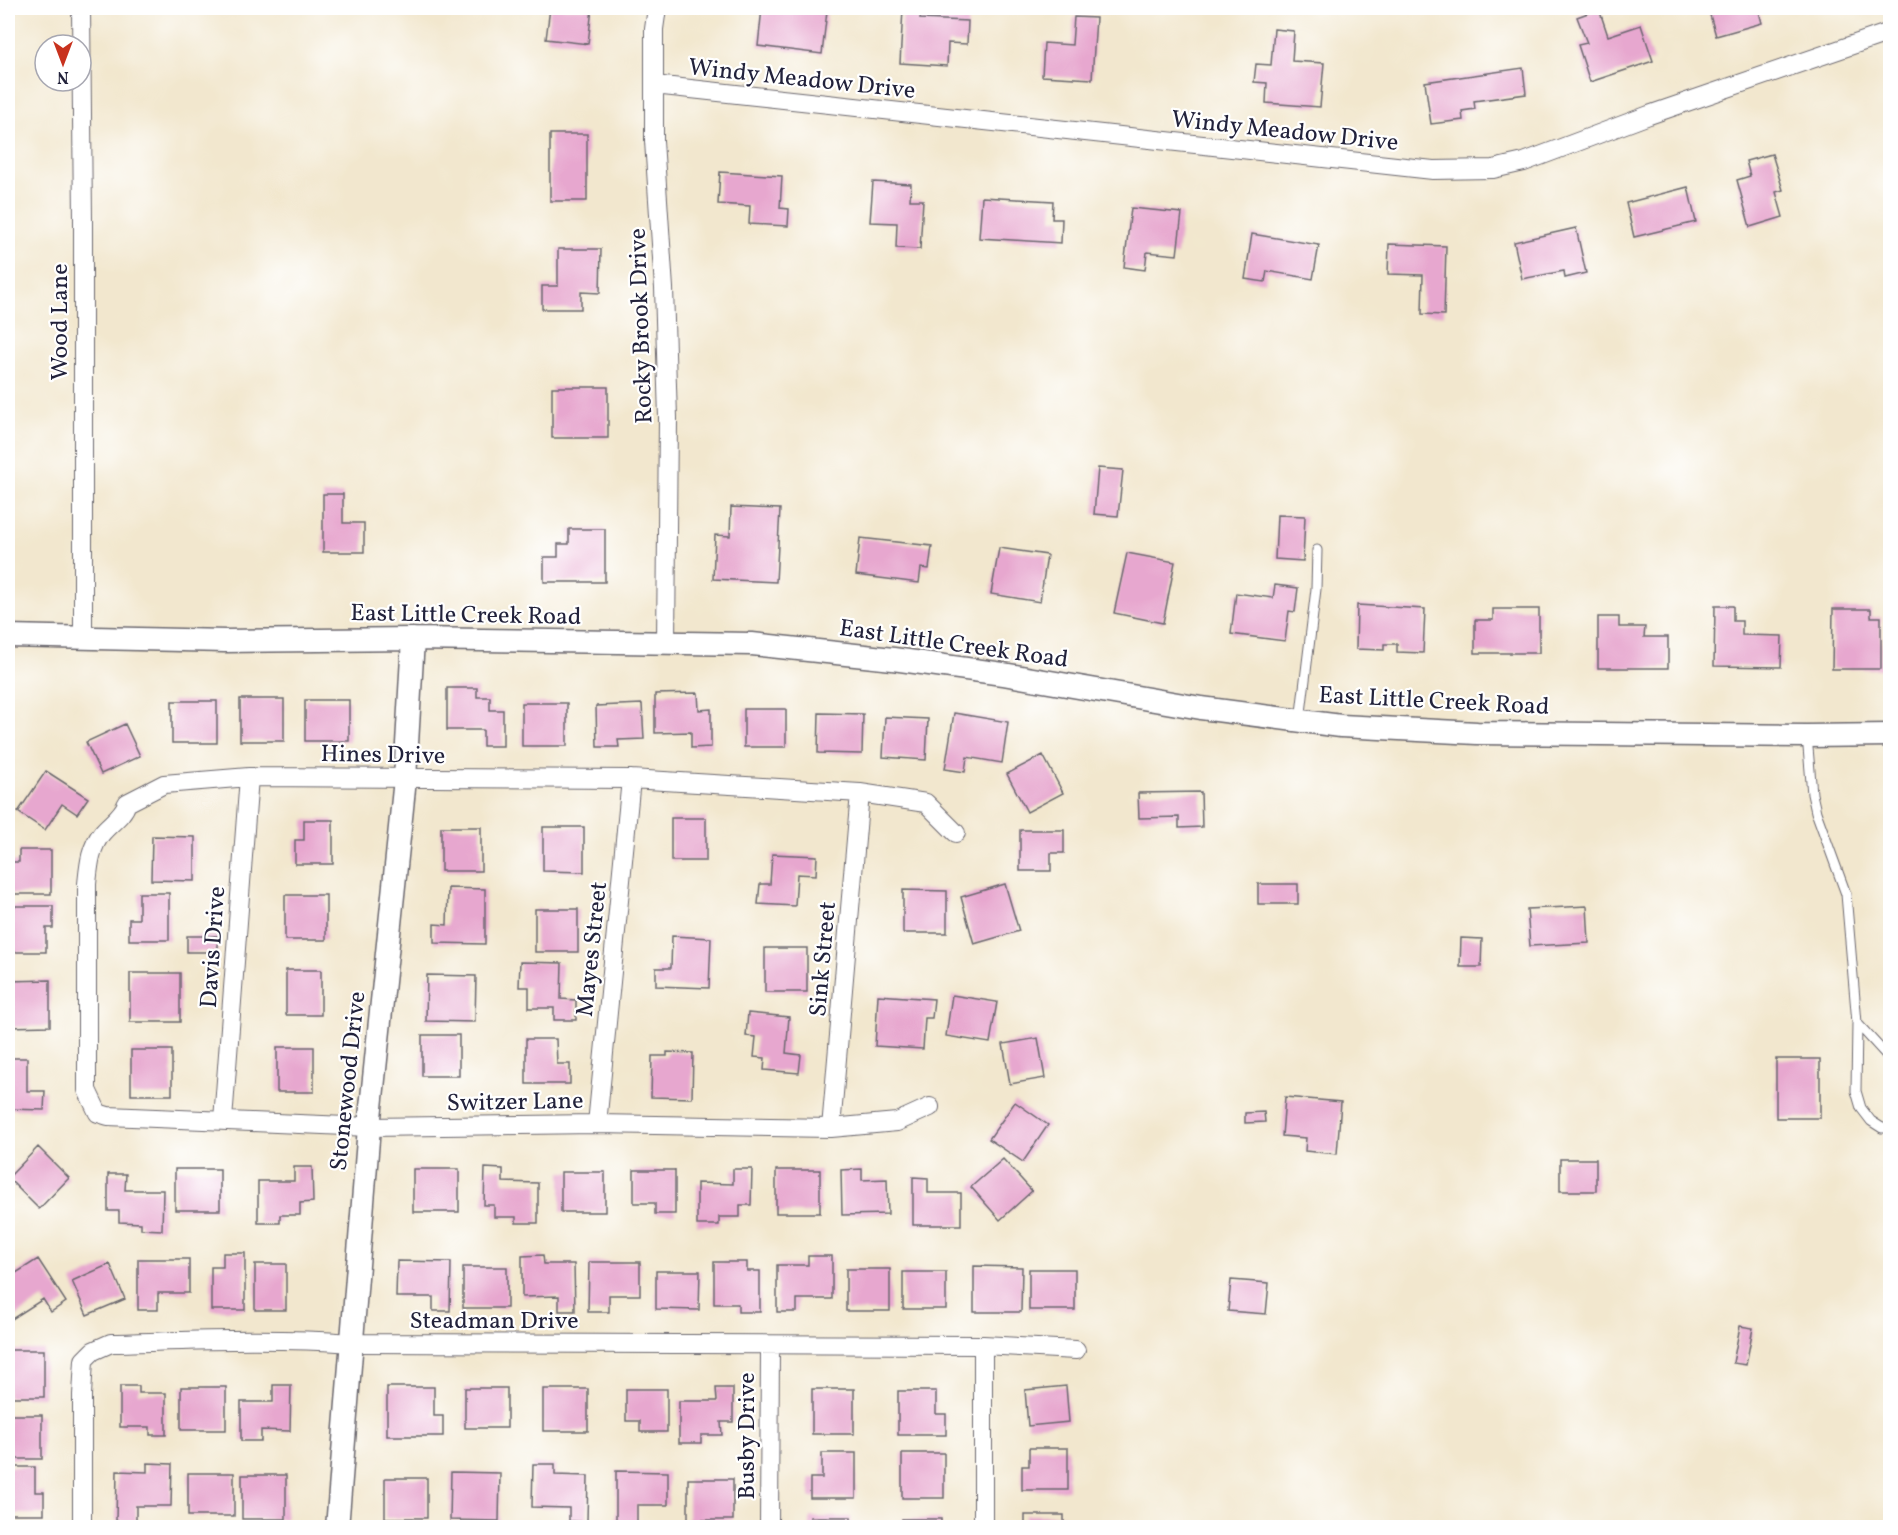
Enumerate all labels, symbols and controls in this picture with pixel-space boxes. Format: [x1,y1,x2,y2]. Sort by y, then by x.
north arrow [33,33,93,93]
street label: Windy Meadow Drive [687,51,917,109]
text: N [57,65,69,87]
street label: Windy Meadow Drive [1170,103,1400,161]
street label: Rocky Brook Drive [622,228,662,424]
street label: Wood Lane [44,263,78,381]
street label: East Little Creek Road [350,597,582,635]
street label: East Little Creek Road [837,612,1070,678]
street label: East Little Creek Road [1318,679,1550,725]
street label: Hines Drive [320,738,446,774]
street label: Mayes Street [569,880,617,1018]
street label: Davis Drive [193,885,235,1009]
street label: Sink Street [802,900,846,1018]
street label: Stonewood Drive [323,990,375,1173]
street label: Switzer Lane [446,1085,584,1121]
street label: Steadman Drive [409,1305,579,1339]
street label: Busby Drive [731,1372,765,1500]

